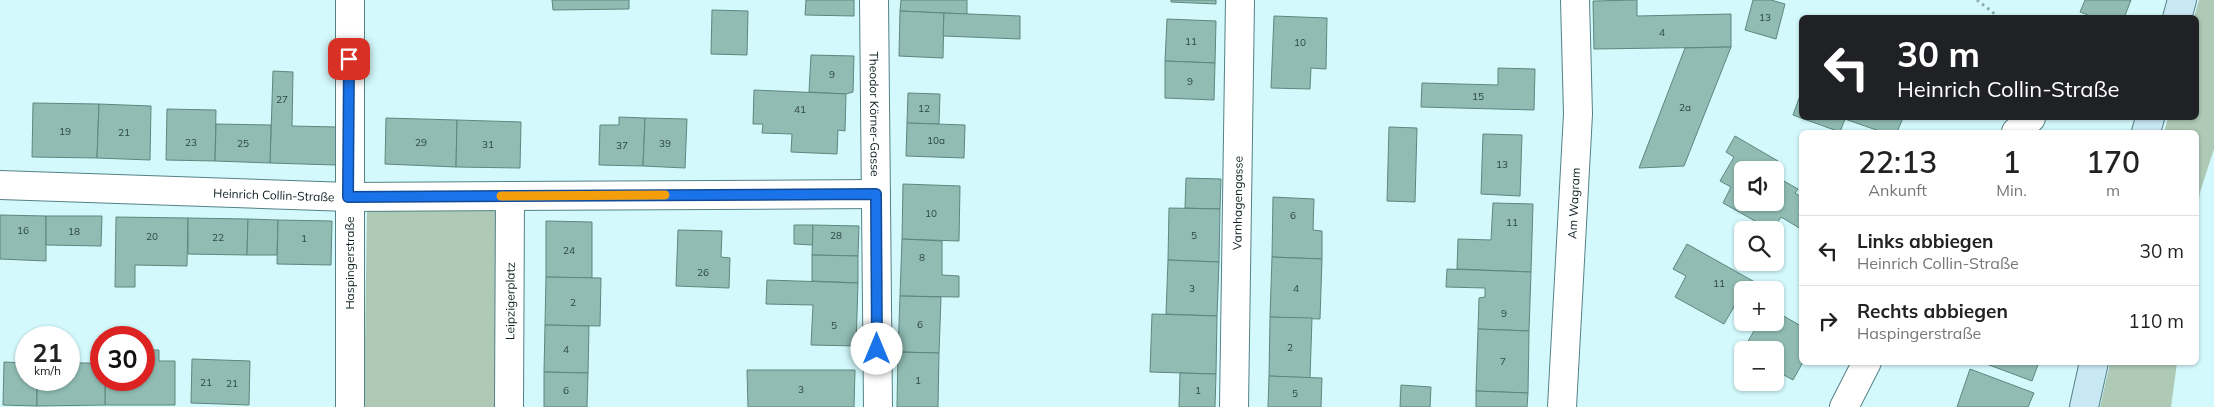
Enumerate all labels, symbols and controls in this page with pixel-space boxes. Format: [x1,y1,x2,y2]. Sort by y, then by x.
house number: 13 [1759,11,1771,24]
house number: 4 [1659,26,1665,39]
text: 30 m [1897,32,1980,76]
house number: 11 [1185,35,1197,48]
icon: left [1814,35,1879,100]
house number: 10 [1294,36,1306,49]
pin [328,38,370,80]
icon: arrive [335,45,363,73]
street label: Theodor Körner-Gasse [867,51,883,177]
house number: 9 [829,68,835,81]
house number: 9 [1187,75,1193,88]
text: Heinrich Collin-Straße [1897,75,2119,103]
house number: 15 [1472,90,1484,103]
house number: 27 [276,93,288,106]
house number: 2a [1679,101,1691,114]
house number: 12 [918,102,930,115]
house number: 41 [794,103,806,116]
house number: 19 [59,125,71,138]
house number: 21 [118,126,130,139]
house number: 10a [927,134,945,147]
house number: 23 [185,136,197,149]
house number: 29 [415,136,427,149]
house number: 25 [237,137,249,150]
house number: 39 [659,137,671,150]
house number: 31 [482,138,494,151]
house number: 37 [616,139,628,152]
text: 22:13 [1858,143,1937,181]
text: 1 [2003,143,2021,181]
text: 170 [2086,143,2140,181]
street label: Varnhagengasse [1229,156,1245,250]
house number: 13 [1496,158,1508,171]
map controls [1734,161,1784,391]
button: sound [1734,161,1784,211]
street label: Am Wagram [1564,167,1583,239]
text: Ankunft [1868,180,1927,200]
text: Min. [1996,180,2027,200]
text: m [2106,180,2120,200]
street label: Heinrich Collin-Straße [213,185,335,204]
house number: 10 [925,207,937,220]
house number: 6 [1290,209,1296,222]
street label: Haspingerstraße [342,216,357,310]
house number: 11 [1506,216,1518,229]
button: search [1734,221,1784,271]
house number: 16 [17,224,29,237]
house number: 18 [68,225,80,238]
house number: 28 [830,229,842,242]
house number: 5 [1191,229,1197,242]
text: Links abbiegen [1857,229,1994,253]
house number: 20 [146,230,158,243]
house number: 22 [212,231,224,244]
house number: 1 [301,232,307,245]
icon: left [1814,237,1842,265]
text: 30 m [2140,239,2184,263]
house number: 24 [563,244,575,257]
house number: 8 [919,251,925,264]
text: Heinrich Collin-Straße [1857,253,2019,273]
street label: Leipzigerplatz [502,262,517,340]
house number: 26 [697,266,709,279]
house number: 11 [1713,277,1725,290]
button: + [1734,281,1784,331]
house number: 3 [1189,282,1195,295]
house number: 4 [1293,282,1299,295]
house number: 2 [570,296,576,309]
text: Rechts abbiegen [1857,299,2008,323]
house number: 9 [1501,307,1507,320]
icon: right [1814,307,1842,335]
text: 110 m [2128,309,2184,333]
house number: 6 [917,318,923,331]
house number: 5 [831,319,837,332]
position arrow [850,322,902,374]
text: Haspingerstraße [1857,323,1981,343]
speed limit sign: 30 [90,326,155,391]
text: 21 [32,337,63,368]
house number: 2 [1287,341,1293,354]
button: − [1734,341,1784,391]
house number: 4 [563,343,569,356]
house number: 7 [1500,355,1506,368]
text: km/h [34,363,61,378]
house number: 1 [915,374,921,387]
house number: 21 [200,376,212,389]
house number: 21 [226,377,238,390]
house number: 3 [798,383,804,396]
house number: 6 [563,384,569,397]
house number: 1 [1195,384,1201,397]
house number: 5 [1292,387,1298,400]

